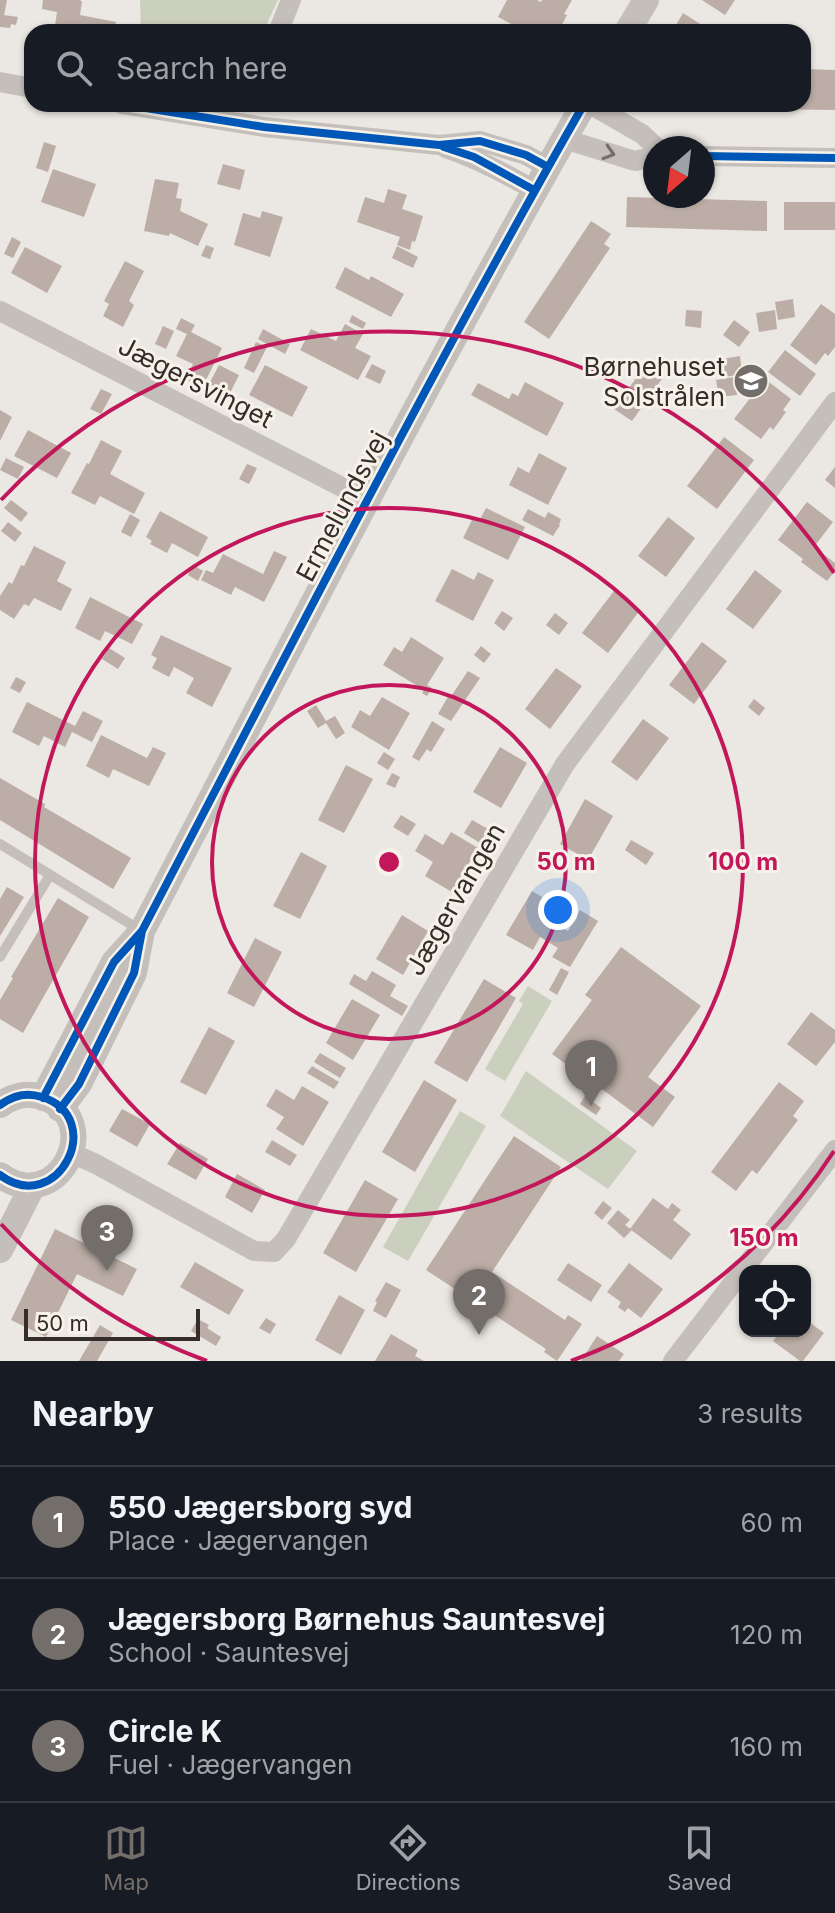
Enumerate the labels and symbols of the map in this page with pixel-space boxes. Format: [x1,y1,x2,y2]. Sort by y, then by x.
north arrow [643,136,715,208]
one-way arrow [602,144,616,160]
street label: Jægersvinget [114,330,278,434]
place label: Børnehuset Solstrålen [584,351,725,412]
school or university icon: Børnehuset Solstrålen [732,362,770,400]
street label: Ermelundsvej [289,425,395,587]
street label: Jægervangen [399,817,511,981]
text: 50 m [536,847,596,876]
text: 100 m [708,847,778,876]
centre of rings [375,848,403,876]
your location [538,890,578,930]
pin: 1 [565,1040,617,1106]
pin: 3 [81,1205,133,1271]
text: 150 m [729,1223,799,1252]
pin: 2 [453,1269,505,1335]
scale bar [24,1305,200,1341]

